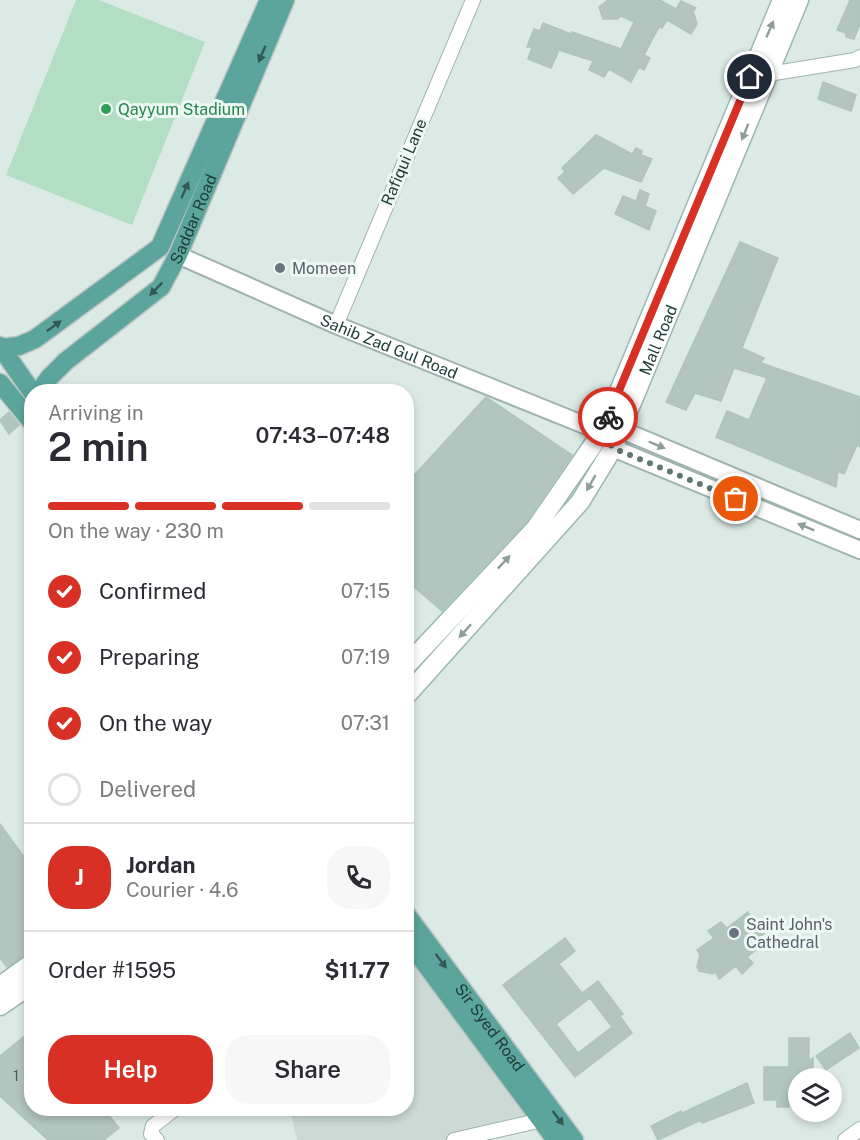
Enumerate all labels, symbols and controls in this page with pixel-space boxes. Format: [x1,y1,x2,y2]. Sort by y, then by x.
one-way arrow [766,20,775,38]
one-way arrow [257,45,266,63]
pin [724,51,775,102]
icon: home [733,60,766,93]
place label: Qayyum Stadium [118,100,245,119]
marker: Qayyum Stadium [99,102,113,116]
street label: Rafiqui Lane [377,116,431,208]
one-way arrow [740,123,750,141]
street label: Saddar Road [166,171,220,267]
one-way arrow [181,181,191,199]
place label: Momeen [292,259,356,278]
marker: Momeen [273,261,287,275]
one-way arrow [149,282,163,296]
street label: Mall Road [635,302,681,378]
street label: Sahib Zad Gul Road [317,310,461,383]
one-way arrow [46,320,61,332]
courier [578,387,638,447]
text: Arriving in [48,401,143,425]
icon: bike [592,401,625,434]
text: 07:43–07:48 [255,422,390,448]
text: 2 min [48,424,149,470]
one-way arrow [649,440,666,449]
pin [710,473,761,524]
one-way arrow [585,475,596,491]
icon: bag [719,482,752,515]
text: On the way · 230 m [48,519,224,543]
one-way arrow [797,522,815,531]
one-way arrow [497,555,511,570]
icon: check [48,575,81,608]
text: Confirmed [99,578,206,604]
text: 07:15 [341,579,390,603]
one-way arrow [459,623,472,638]
icon: check [48,641,81,674]
text: Preparing [99,644,200,670]
text: 07:19 [341,645,390,669]
icon: check [48,707,81,740]
text: On the way [99,710,212,736]
text: 07:31 [341,711,390,735]
text: Delivered [99,776,196,802]
button: phone [327,846,390,909]
text: Jordan [126,852,195,878]
text: J [75,864,84,890]
text: Courier · 4.6 [126,878,238,902]
place label: Saint John's Cathedral [746,915,832,952]
marker: Saint John's Cathedral [727,926,741,940]
one-way arrow [435,954,447,969]
text: Order #1595 [48,957,176,983]
text: $11.77 [324,957,390,983]
street label: Sir Syed Road [451,980,529,1075]
button: Help [48,1035,213,1104]
button: Share [225,1035,390,1104]
house number: 1 [13,1068,19,1084]
map controls [788,1068,842,1122]
button: layers [788,1068,842,1122]
one-way arrow [551,1110,564,1126]

